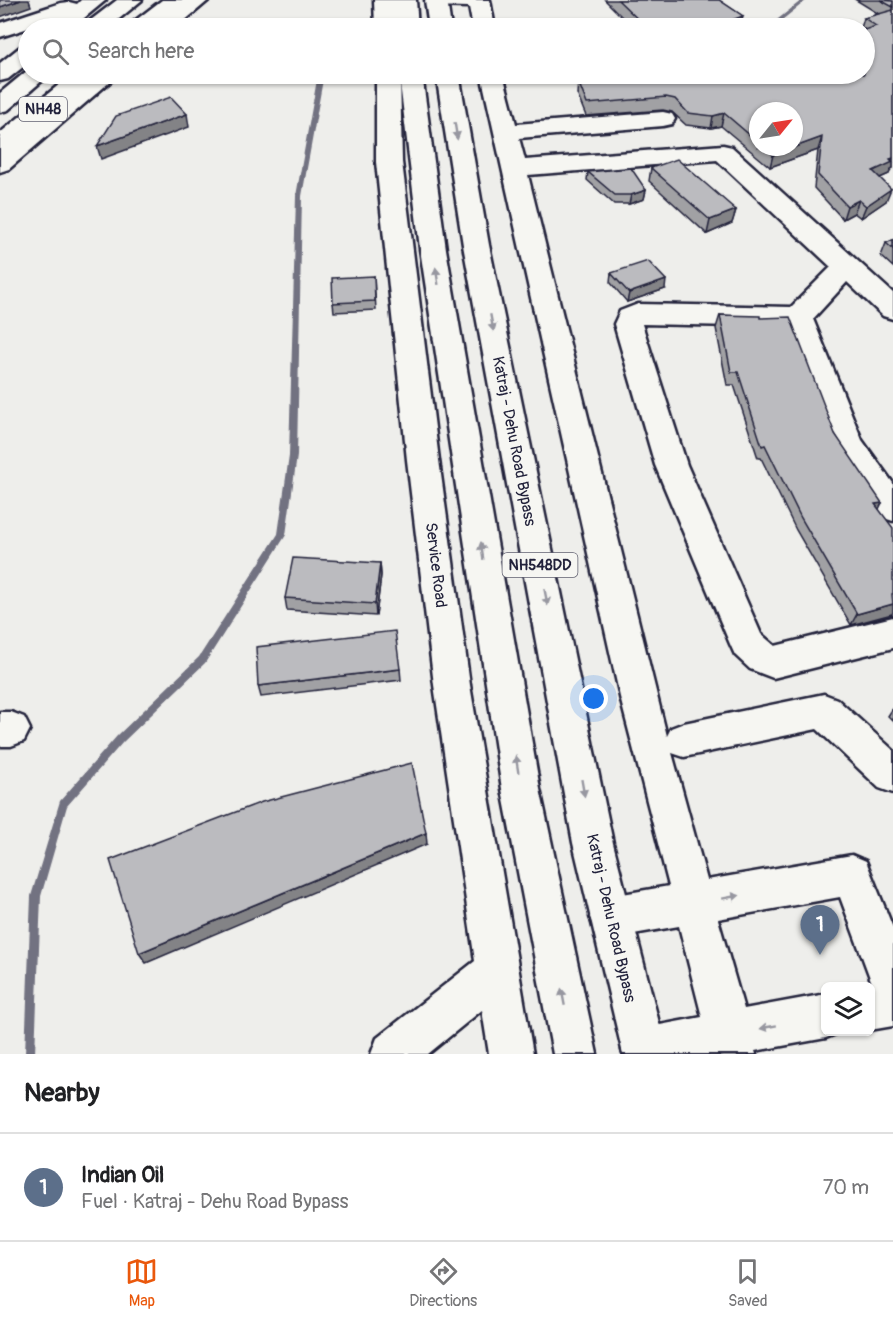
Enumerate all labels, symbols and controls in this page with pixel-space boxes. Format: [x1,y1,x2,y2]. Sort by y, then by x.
search box [18,18,875,84]
icon: search [39,35,72,68]
text: Search here [87,37,194,65]
road number: NH48 [19,97,67,121]
north arrow [749,102,803,156]
one-way arrow [452,122,461,141]
one-way arrow [432,266,441,285]
one-way arrow [488,314,497,333]
street label: Katraj - Dehu Road Bypass [488,355,540,528]
street label: Service Road [421,521,451,609]
one-way arrow [477,541,486,560]
road number: NH548DD [502,553,578,577]
one-way arrow [542,587,551,606]
your location [579,684,608,713]
one-way arrow [512,755,521,774]
one-way arrow [579,779,588,798]
street label: Katraj - Dehu Road Bypass [582,832,640,1004]
one-way arrow [722,892,741,901]
pin: 1 [800,906,840,955]
map controls [821,982,875,1036]
button: layers [821,982,875,1036]
one-way arrow [558,987,567,1006]
one-way arrow [758,1022,777,1031]
text: Nearby [24,1077,100,1109]
text: Indian Oil [81,1161,164,1189]
text: 1 [40,1175,47,1200]
text: 70 m [823,1175,869,1200]
text: Fuel · Katraj - Dehu Road Bypass [81,1189,348,1214]
tab: Map [125,1255,158,1311]
tab: Directions [409,1255,477,1311]
tab: Saved [728,1255,768,1311]

